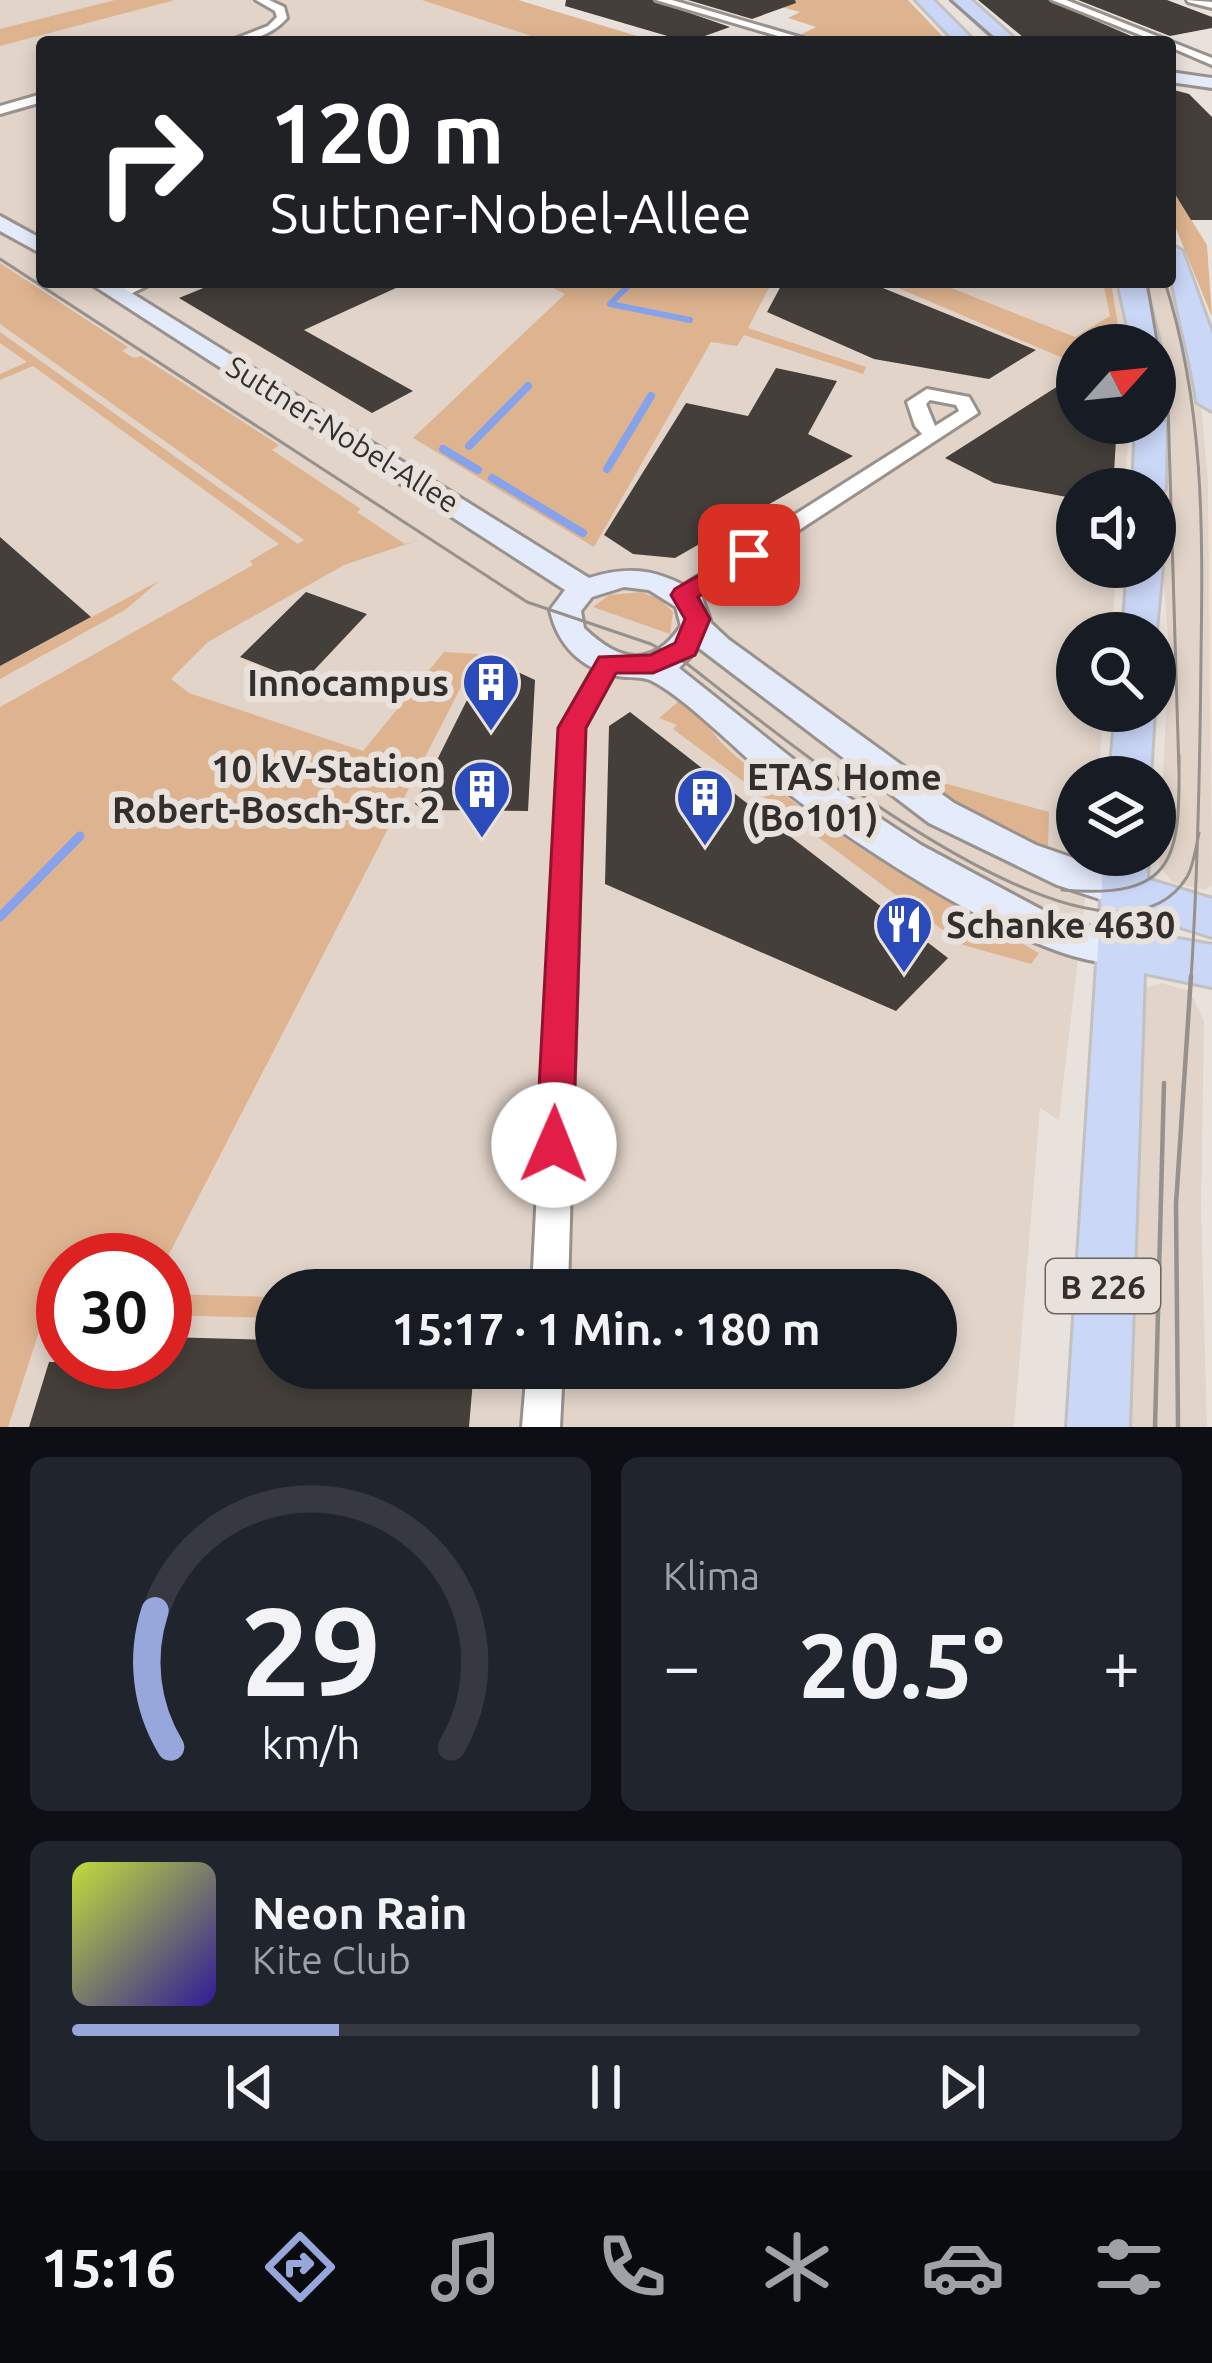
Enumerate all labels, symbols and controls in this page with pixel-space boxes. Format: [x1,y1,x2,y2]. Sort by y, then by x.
icon: right [72,84,228,240]
text: 120 m [270,85,504,179]
text: Suttner-Nobel-Allee [270,183,752,243]
north arrow [1056,324,1176,444]
map controls [1056,324,1176,876]
street label: Suttner-Nobel-Allee [221,349,465,519]
button: sound [1056,468,1176,588]
pin [698,504,800,606]
icon: arrive [716,522,782,588]
button: search [1056,612,1176,732]
building icon: Innocampus [460,651,522,733]
place label: Innocampus [247,662,449,703]
place label: 10 kV-Station Robert-Bosch-Str. 2 [112,748,440,830]
place label: ETAS Home (Bo101) [747,756,942,838]
button: layers [1056,756,1176,876]
building icon: 10 kV-Station Robert-Bosch-Str. 2 [451,758,513,840]
building icon: ETAS Home (Bo101) [674,766,736,848]
restaurant icon: Schanke 4630 [873,893,935,975]
place label: Schanke 4630 [946,904,1175,945]
position arrow [491,1082,617,1208]
speed limit sign: 30 [36,1233,192,1389]
road number: B 226 [1046,1259,1160,1313]
text: 15:17 · 1 Min. · 180 m [392,1303,821,1354]
text: Klima [663,1554,760,1597]
text: 29 [240,1580,381,1720]
text: 20.5° [798,1614,1005,1715]
text: − [663,1628,700,1702]
text: + [1103,1628,1140,1702]
text: km/h [261,1719,360,1767]
text: Neon Rain [252,1887,467,1938]
text: Kite Club [252,1938,411,1981]
icon: previous [217,2054,283,2120]
icon: pause [573,2054,639,2120]
icon: next [929,2054,995,2120]
icon: directions [258,2225,342,2309]
icon: music [424,2225,508,2309]
icon: phone [590,2225,674,2309]
icon: climate [755,2225,839,2309]
icon: car [921,2225,1005,2309]
icon: filters [1087,2225,1171,2309]
text: 15:16 [41,2237,176,2297]

